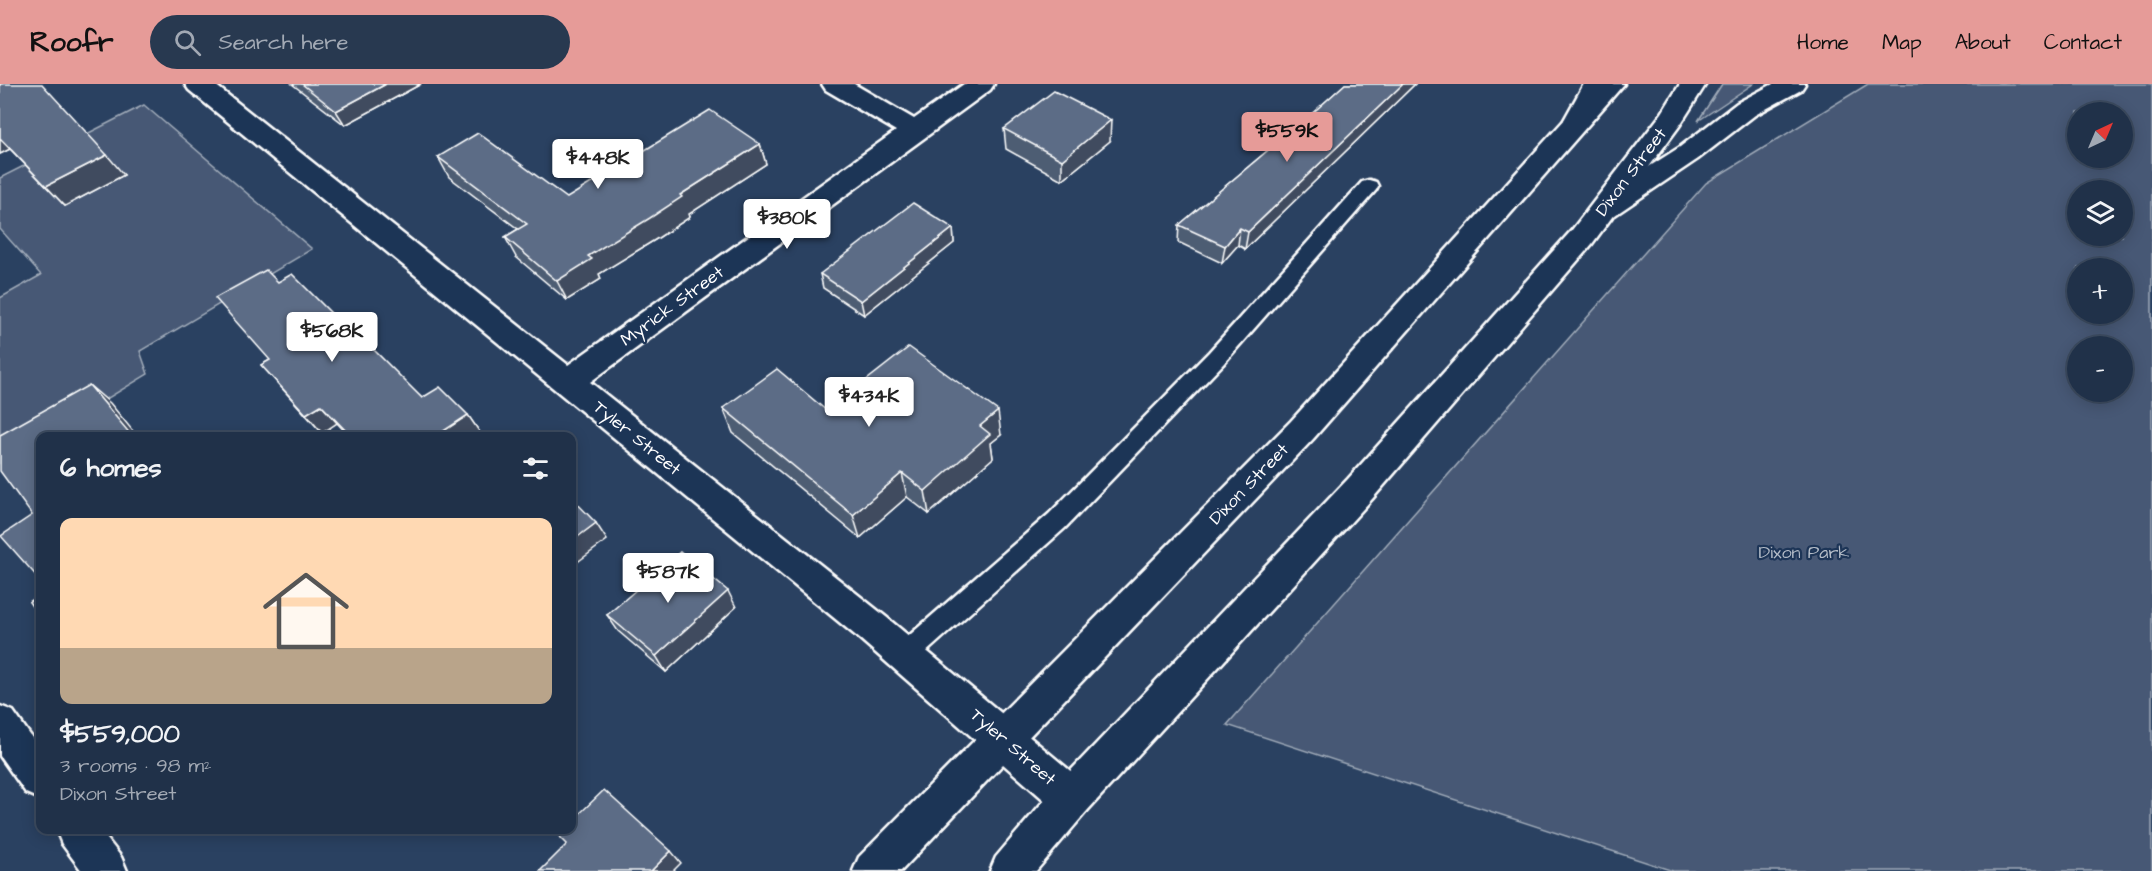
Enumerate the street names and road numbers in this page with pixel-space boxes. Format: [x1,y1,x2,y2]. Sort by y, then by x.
street label: Dixon Street [1590,122,1673,221]
street label: Myrick Street [615,259,730,353]
street label: Tyler Street [587,395,687,482]
street label: Dixon Street [1204,437,1295,530]
street label: Tyler Street [964,703,1062,793]

